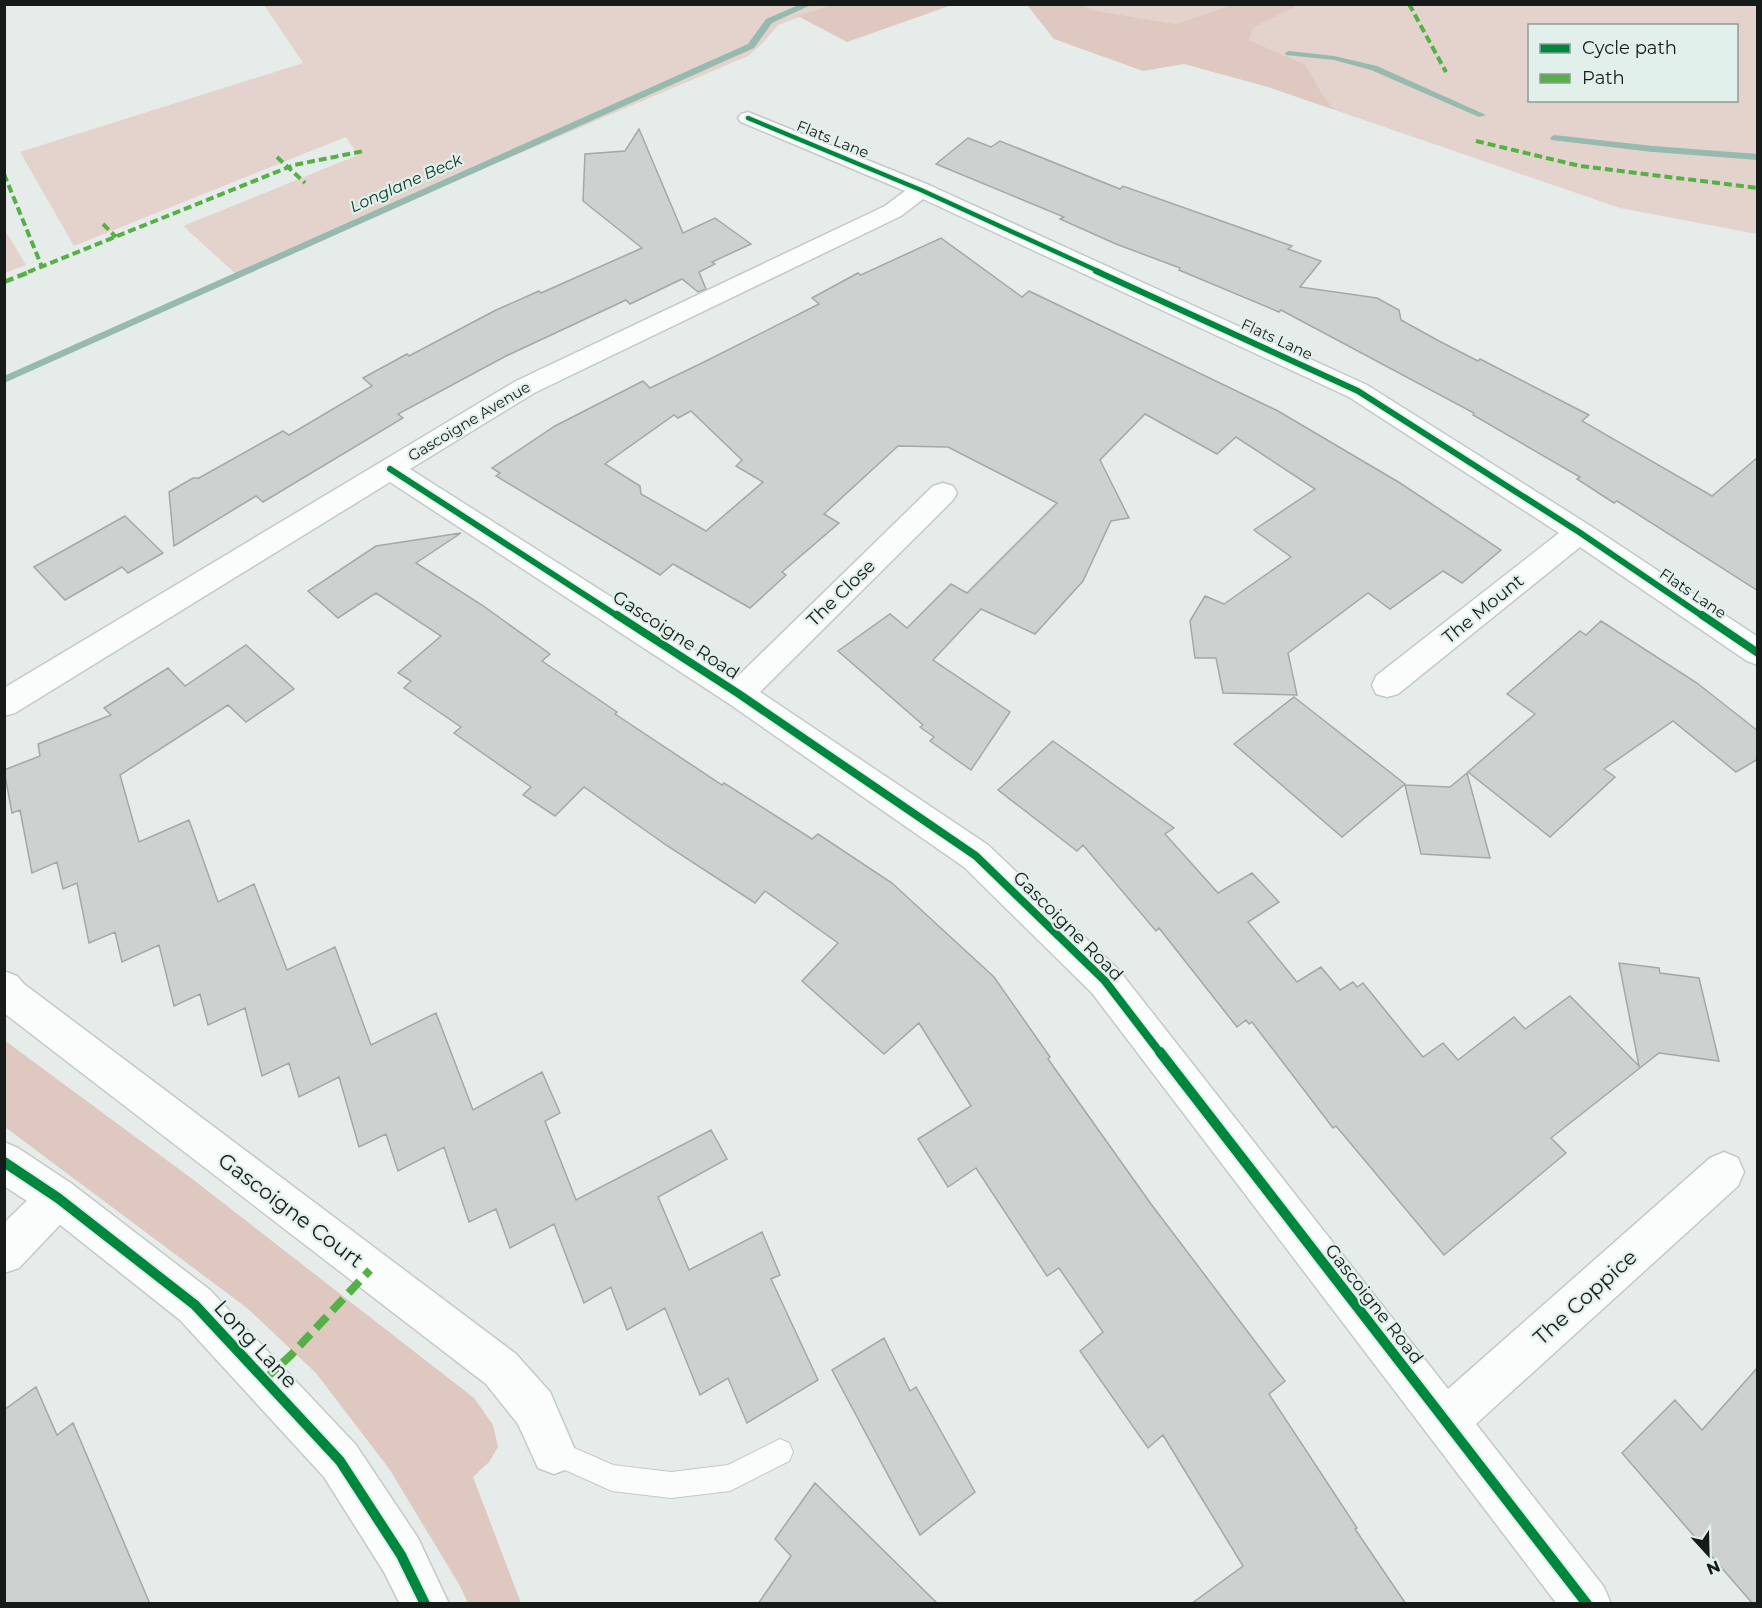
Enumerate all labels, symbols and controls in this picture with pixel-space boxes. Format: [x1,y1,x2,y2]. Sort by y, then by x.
legend [1528,24,1738,102]
text: Cycle path [1582,37,1677,59]
text: Path [1582,67,1625,89]
street label: Flats Lane [794,116,872,162]
water label: Longlane Beck [347,149,467,216]
street label: Flats Lane [1238,314,1316,364]
street label: Gascoigne Avenue [404,377,534,465]
street label: The Close [802,555,880,631]
street label: Flats Lane [1656,564,1730,622]
street label: The Mount [1438,570,1528,648]
street label: Gascoigne Road [609,586,743,684]
street label: Gascoigne Road [1008,866,1128,986]
street label: Gascoigne Court [214,1147,368,1273]
street label: Gascoigne Road [1320,1239,1428,1369]
street label: The Coppice [1528,1244,1642,1350]
street label: Long Lane [209,1295,303,1393]
north arrow [1678,1524,1738,1584]
text: N [1704,1556,1723,1579]

